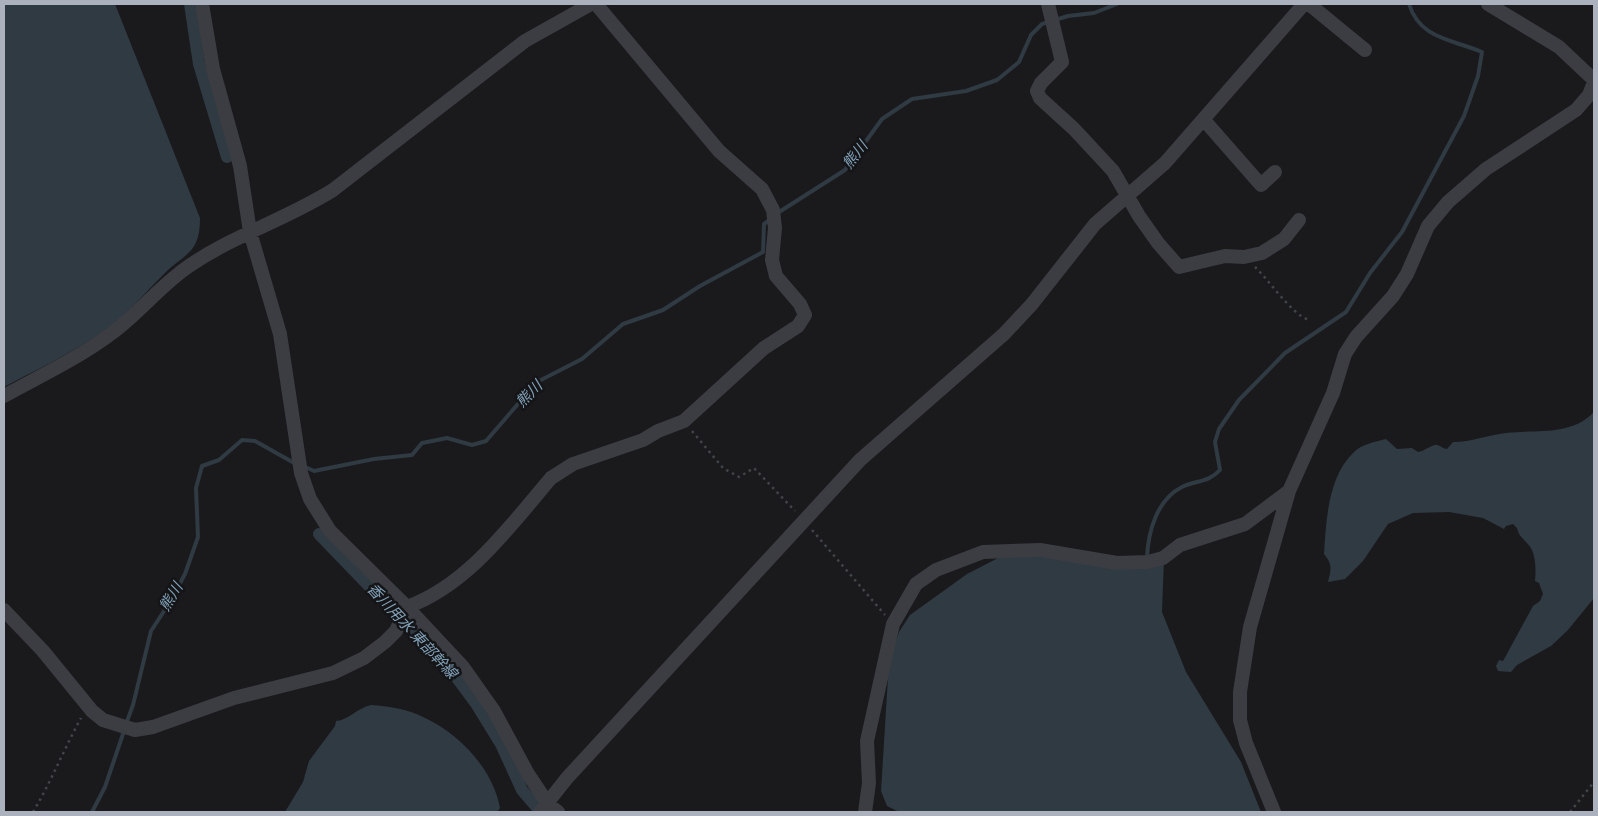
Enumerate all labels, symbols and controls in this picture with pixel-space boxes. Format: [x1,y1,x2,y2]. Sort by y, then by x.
water label: 熊川 [838,135,873,172]
water label: 熊川 [511,375,547,411]
water label: 熊川 [155,577,187,614]
water label: 香川用水 東部幹線 [363,579,463,684]

